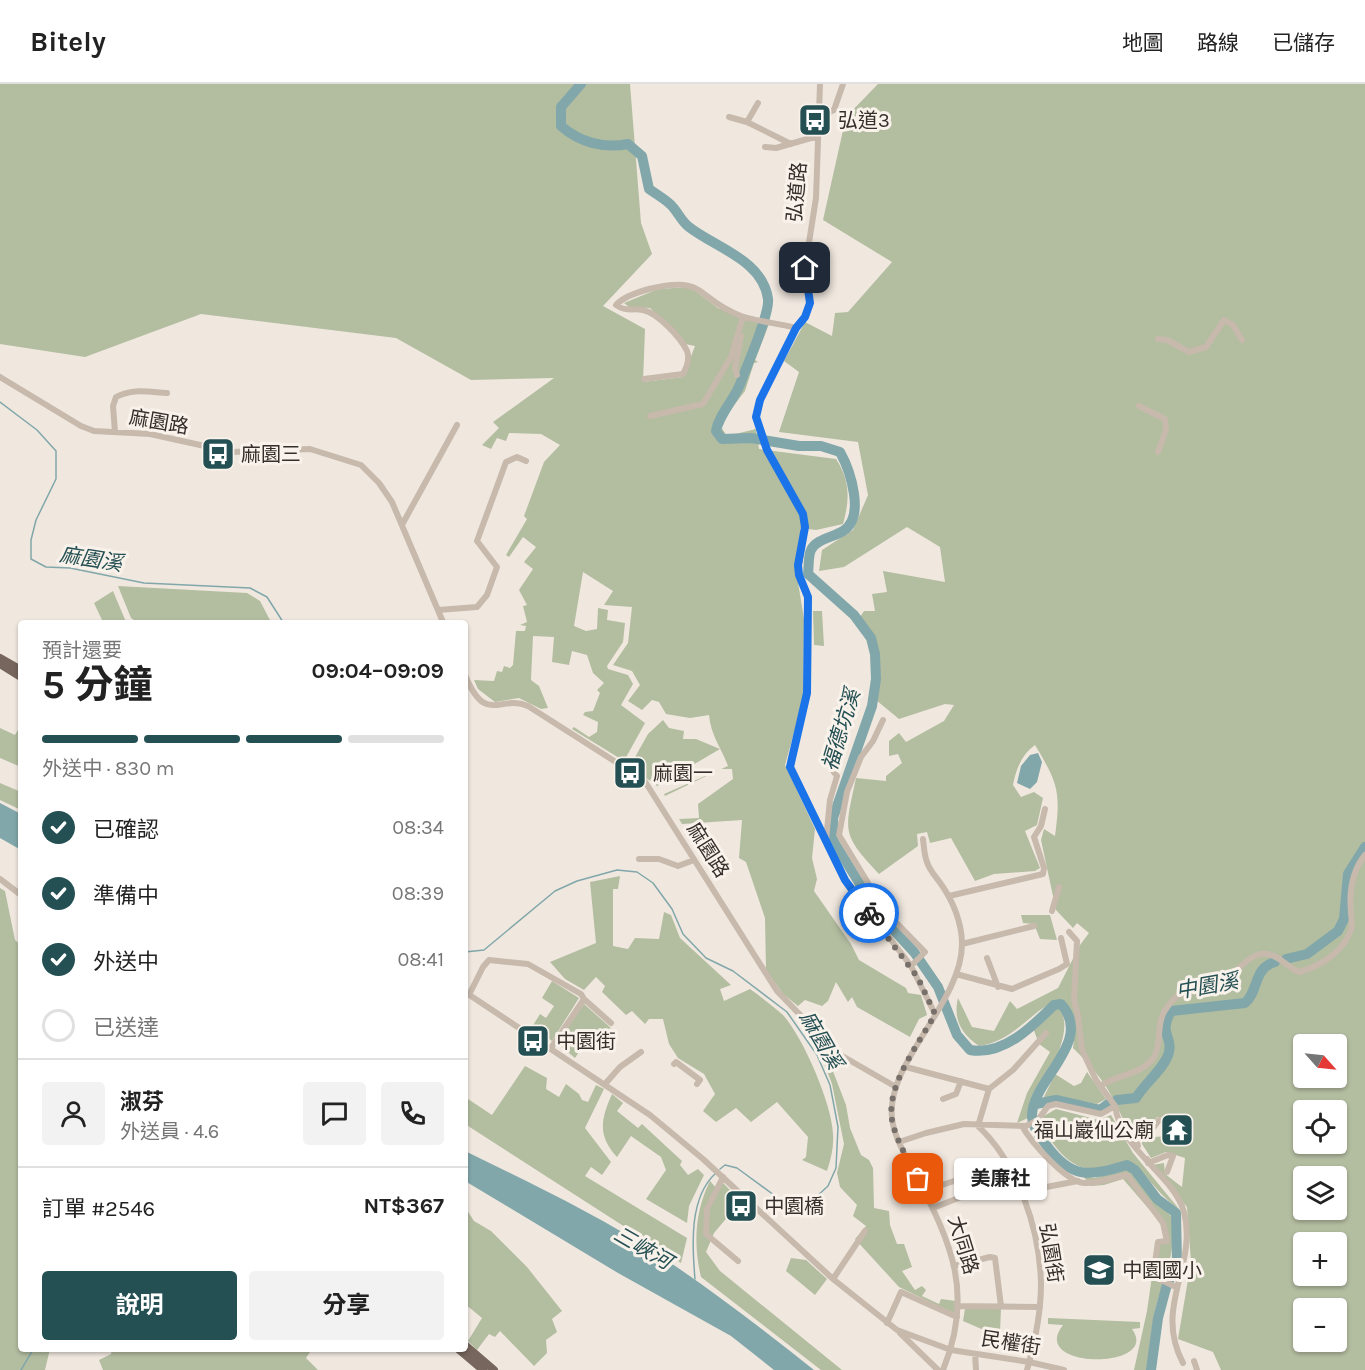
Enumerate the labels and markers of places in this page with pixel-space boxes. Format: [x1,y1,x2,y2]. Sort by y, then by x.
bus stop icon: 弘道3 [797,102,833,138]
place label: 弘道3 [838,109,890,132]
pin [779,242,830,293]
bus stop icon: 麻園三 [200,436,236,472]
place label: 麻園三 [241,443,301,466]
bus stop icon: 麻園一 [612,755,648,791]
place label: 麻園一 [653,762,713,785]
bus stop icon: 中園街 [515,1023,551,1059]
place label: 中園街 [556,1030,616,1053]
temple icon: 福山巖仙公廟 [1159,1112,1195,1148]
place label: 福山巖仙公廟 [1034,1119,1154,1142]
pin [892,1153,943,1204]
callout: 美廉社 [954,1158,1047,1200]
bus stop icon: 中園橋 [723,1188,759,1224]
place label: 中園橋 [764,1195,824,1218]
school or university icon: 中園國小 [1081,1252,1117,1288]
place label: 中園國小 [1122,1259,1202,1282]

